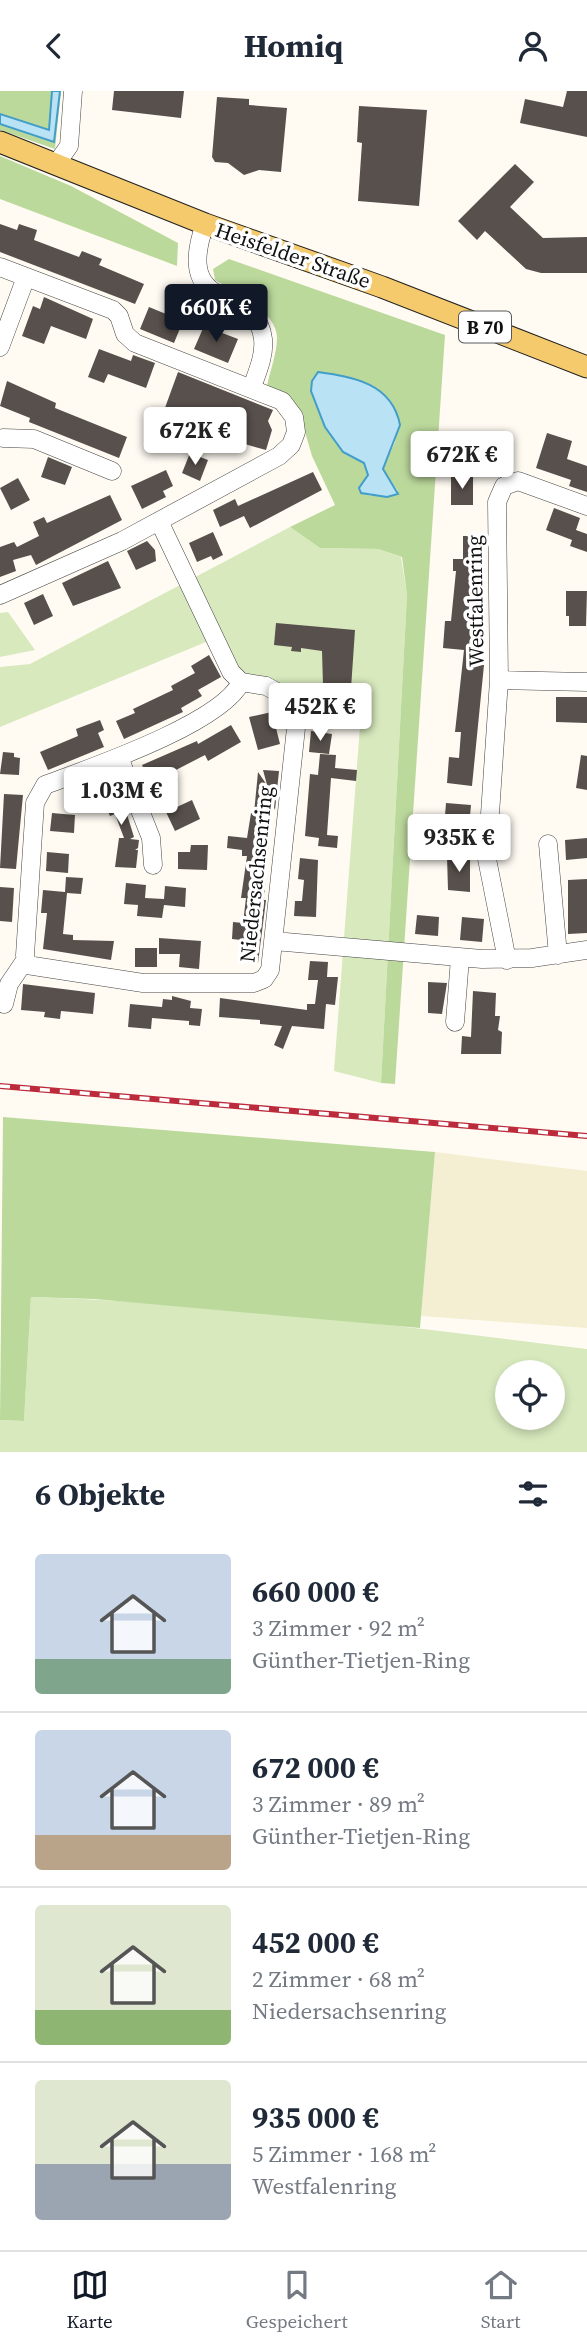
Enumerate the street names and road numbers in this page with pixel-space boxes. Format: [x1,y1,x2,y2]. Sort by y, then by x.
street label: Heisfelder Straße [212,215,374,295]
road number: B 70 [459,311,511,343]
street label: Westfalenring [459,535,491,667]
street label: Niedersachsenring [232,784,280,964]

